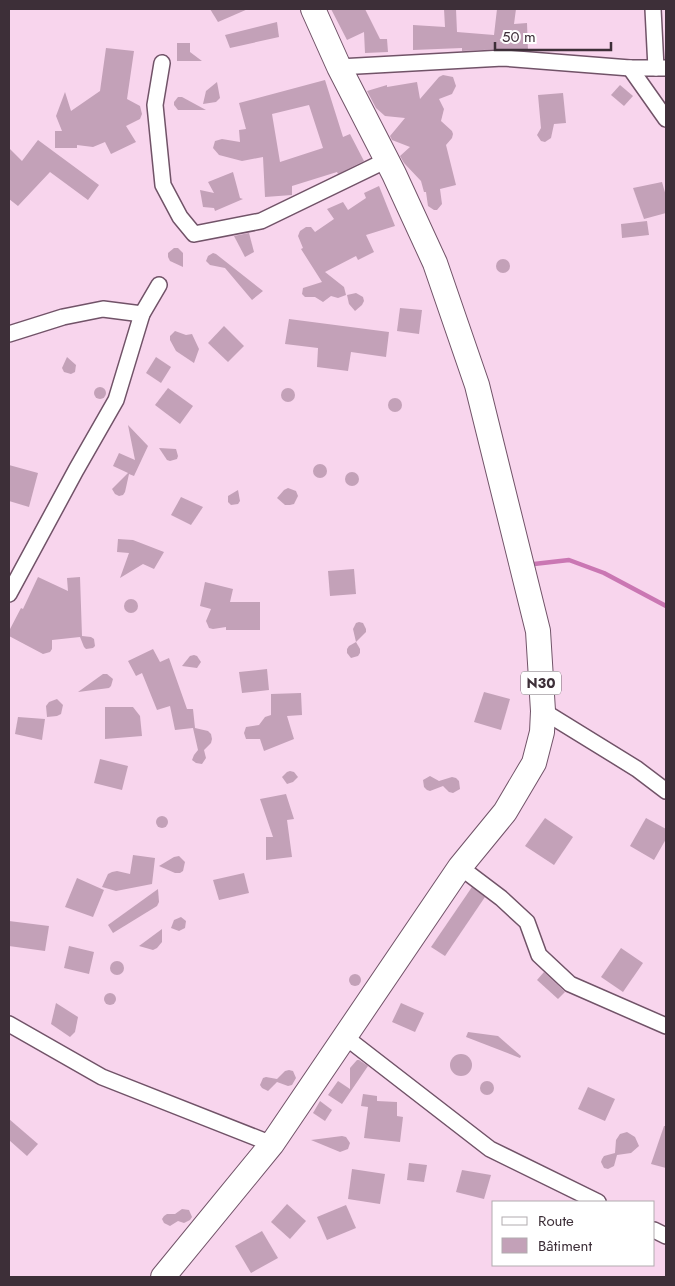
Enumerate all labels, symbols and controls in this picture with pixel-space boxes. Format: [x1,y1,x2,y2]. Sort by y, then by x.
scale bar [495,20,611,52]
text: 50 m [502,26,536,48]
road number: N30 [521,671,561,694]
legend [492,1201,655,1266]
text: Route [538,1210,574,1232]
text: Bâtiment [538,1235,592,1257]

